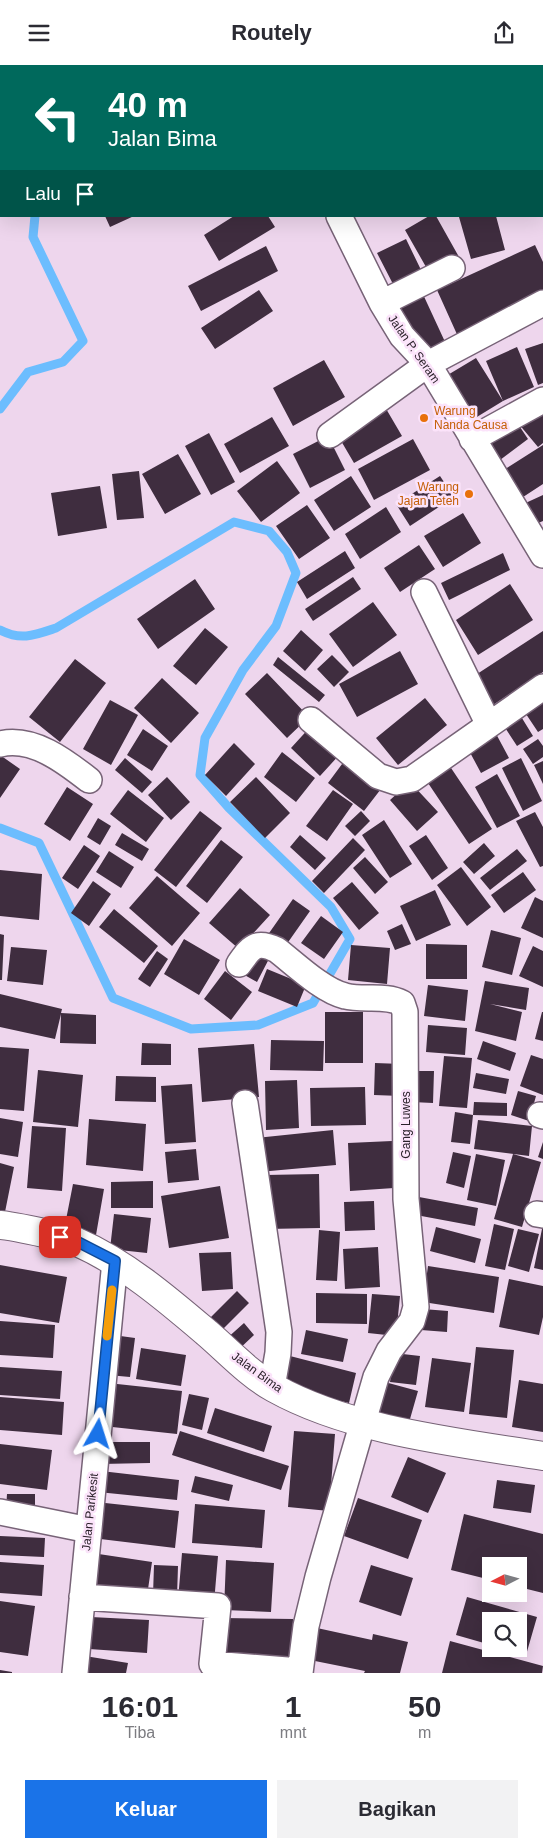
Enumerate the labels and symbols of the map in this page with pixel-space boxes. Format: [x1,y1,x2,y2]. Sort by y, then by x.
street label: Jalan P. Seram [385,312,443,386]
place label: Warung Nanda Causa [434,404,508,432]
marker: Warung Nanda Causa [418,412,430,424]
place label: Warung Jajan Teteh [398,480,459,508]
marker: Warung Jajan Teteh [463,488,475,500]
street label: Gang Luwes [399,1091,413,1159]
pin [39,1216,81,1258]
street label: Jalan Bima [229,1349,285,1395]
position arrow [71,1407,123,1459]
street label: Jalan Parikesit [79,1472,101,1552]
north arrow [482,1557,528,1603]

